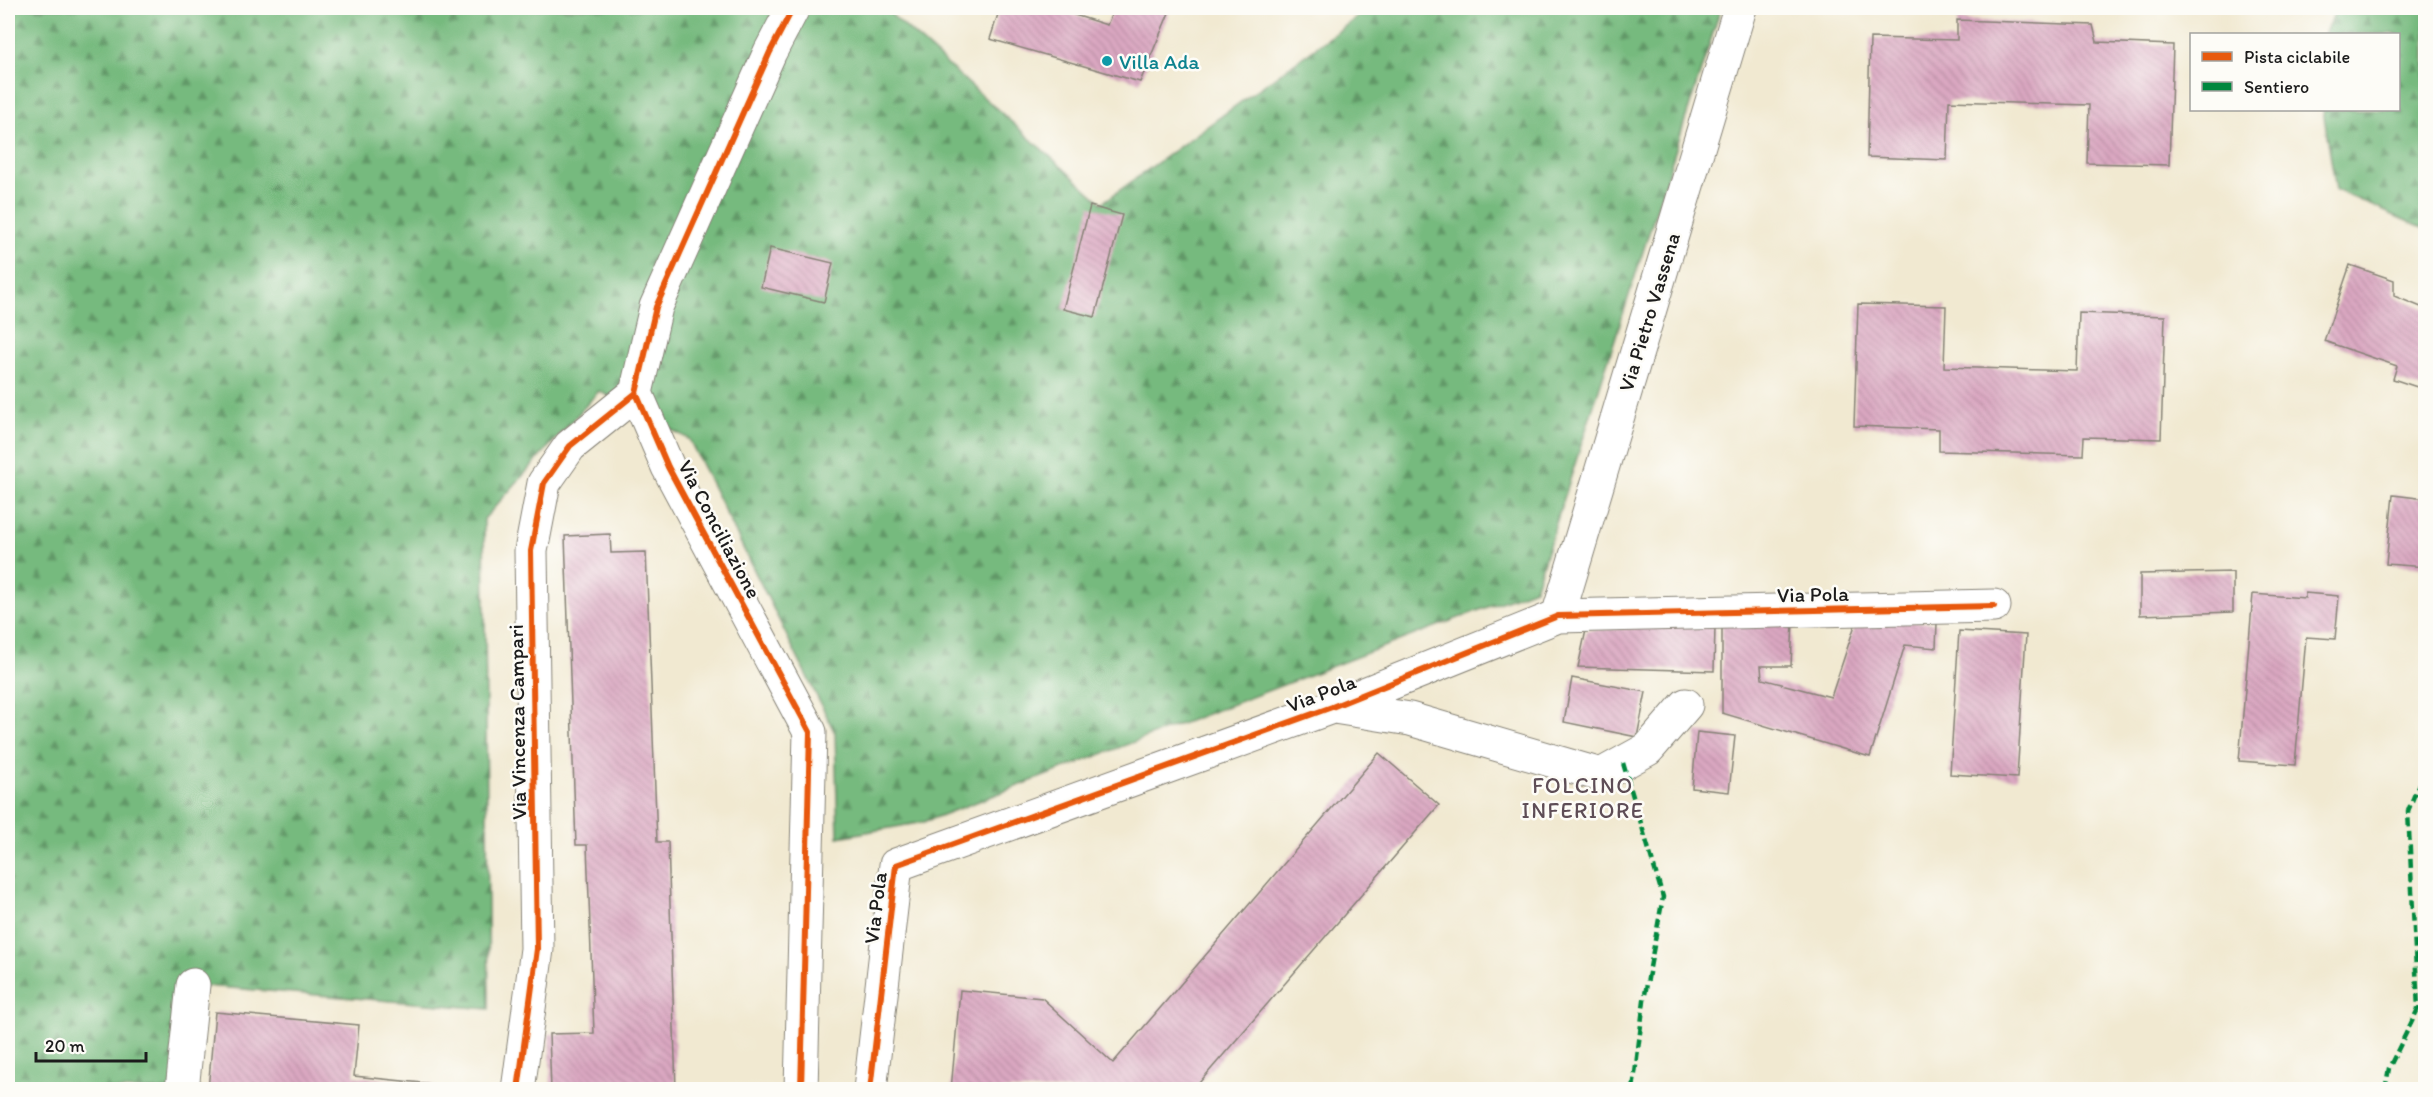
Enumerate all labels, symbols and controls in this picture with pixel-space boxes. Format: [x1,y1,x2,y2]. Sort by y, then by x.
legend [2190,33,2400,111]
text: Pista ciclabile [2244,46,2350,68]
place label: Villa Ada [1119,49,1200,74]
marker: Villa Ada [1100,54,1114,68]
text: Sentiero [2244,76,2309,98]
street label: Via Pietro Vassena [1613,229,1685,395]
street label: Via Conciliazione [673,456,767,602]
street label: Via Pola [1777,581,1849,607]
street label: Via Vincenza Campari [503,624,531,820]
street label: Via Pola [1283,668,1359,718]
district label: FOLCINO INFERIORE [1522,772,1644,824]
street label: Via Pola [858,871,892,945]
scale bar [36,1025,146,1063]
text: 20 m [45,1035,85,1057]

